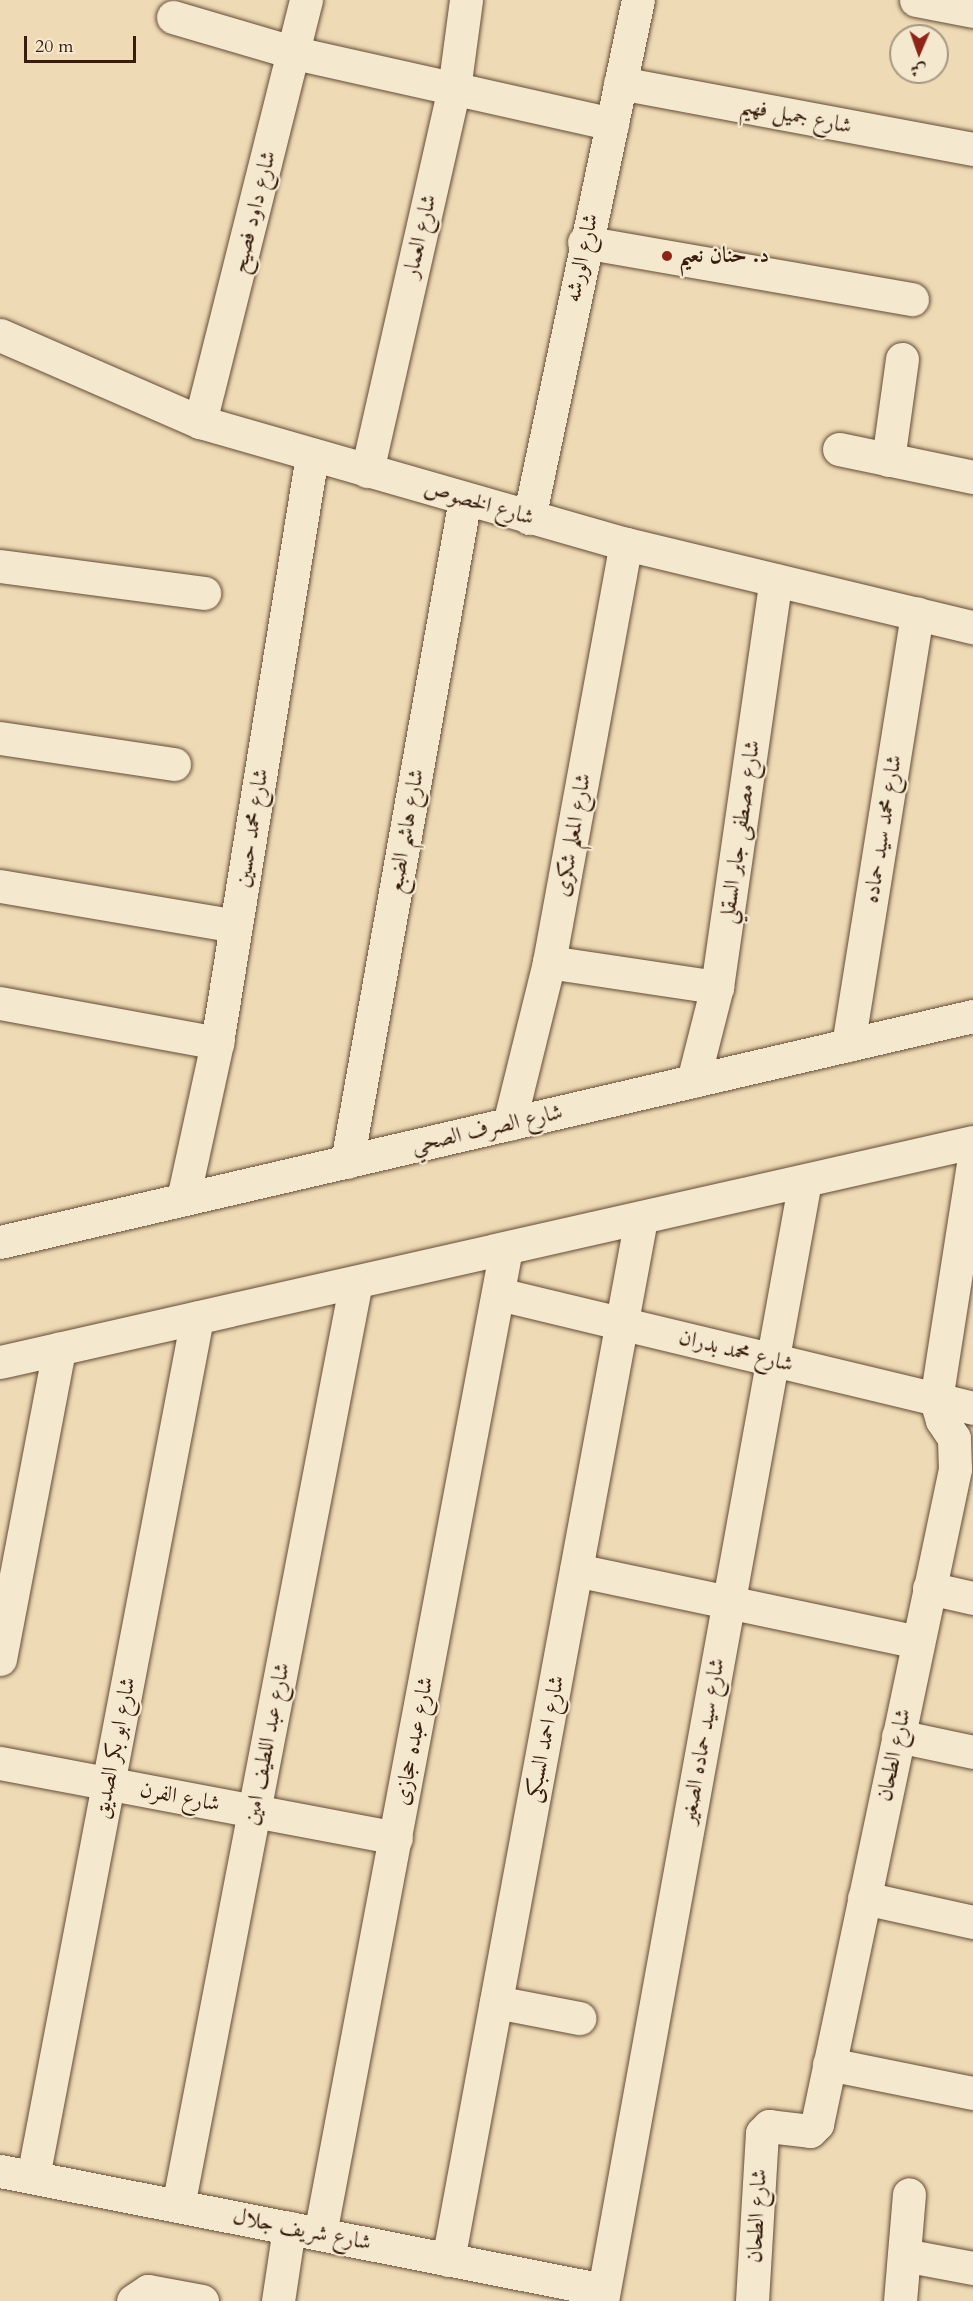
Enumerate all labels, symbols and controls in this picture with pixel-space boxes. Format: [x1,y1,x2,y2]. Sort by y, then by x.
scale bar [27,24,140,62]
north arrow [889,24,949,84]
text: 20 m [35,34,74,59]
text: ش [910,59,927,81]
street label: شارع جميل فهيم [738,92,854,140]
street label: شارع داود فصيح [226,148,282,276]
street label: شارع العمار [398,192,442,280]
street label: شارع الورشه [560,211,604,305]
place label: د. حنان نعيم [679,243,769,269]
marker: د. حنان نعيم [660,249,674,263]
street label: شارع الخصوص [421,475,537,531]
street label: شارع مصطفى جابر السقلي [714,738,766,926]
street label: شارع محمد سيد حماده [858,753,908,905]
street label: شارع محمد حسين [230,767,274,889]
street label: شارع هاشم الضبع [382,767,430,895]
street label: شارع المعلم شكرى [549,771,597,899]
street label: شارع الصرف الصحي [409,1099,565,1159]
street label: شارع محمد بدران [676,1324,796,1378]
street label: شارع سيد حماده الصغير [675,1656,731,1826]
street label: شارع عبد اللطيف امين [238,1661,296,1827]
street label: شارع احمد السبكى [520,1673,570,1805]
street label: شارع عبده حجازى [389,1674,439,1808]
street label: شارع ابو بكر الصديق [88,1675,142,1821]
street label: شارع الطحان [871,1706,917,1804]
street label: شارع الفرن [138,1776,222,1818]
street label: شارع الطحان [741,2168,773,2264]
street label: شارع شريف جلال [231,2204,373,2256]

